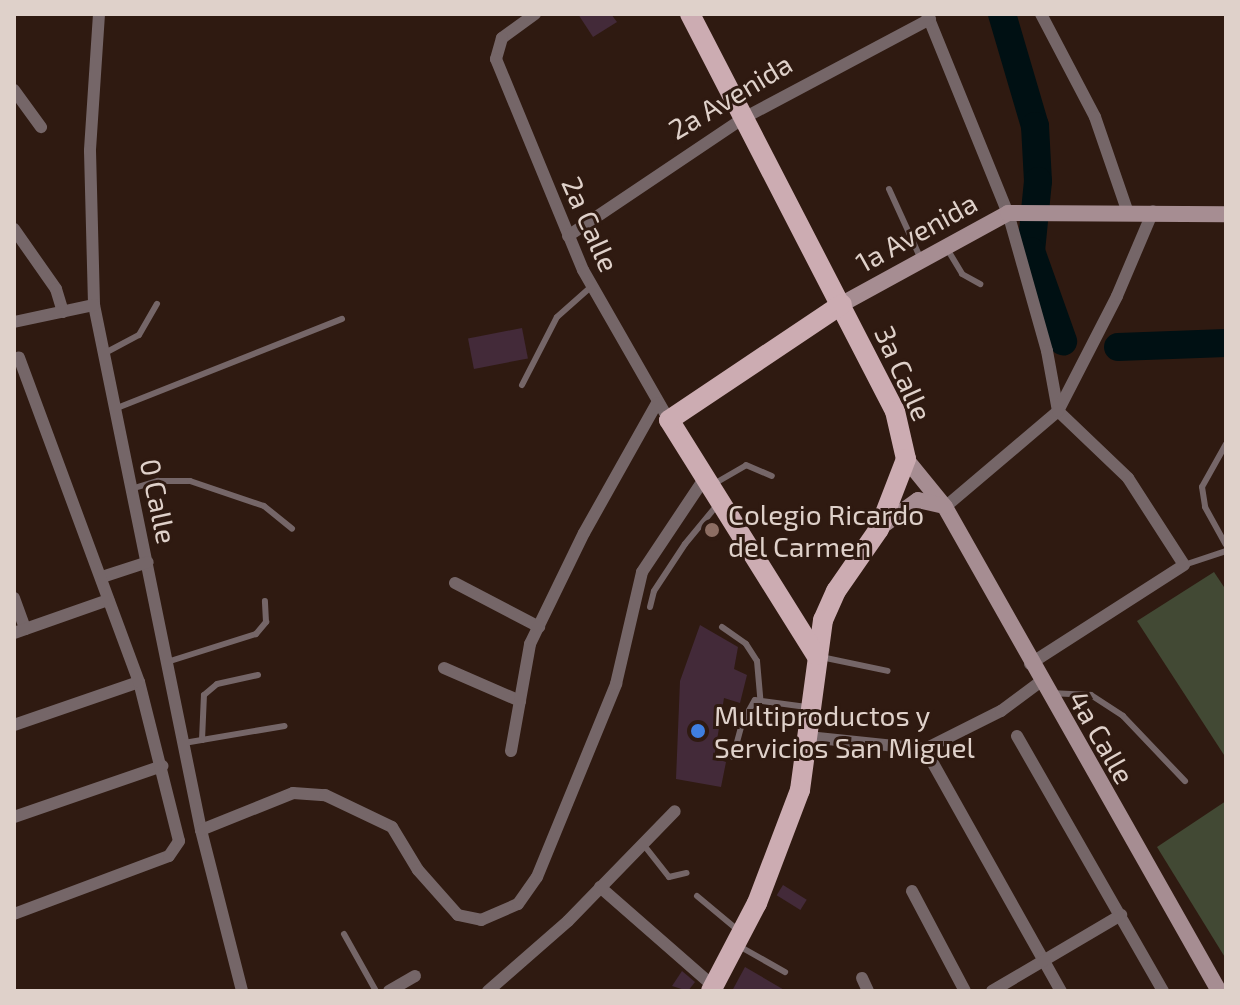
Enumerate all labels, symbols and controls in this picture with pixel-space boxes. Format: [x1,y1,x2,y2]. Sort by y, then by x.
street label: 2a Avenida [662,46,798,146]
street label: 2a Calle [555,171,627,277]
street label: 1a Avenida [849,185,983,279]
street label: 3a Calle [868,320,940,426]
street label: 0 Calle [134,455,184,547]
place label: Colegio Ricardo del Carmen [728,497,924,563]
marker: Colegio Ricardo del Carmen [703,521,721,539]
street label: 4a Calle [1062,685,1142,789]
place label: Multiproductos y Servicios San Miguel [714,698,975,764]
marker: Multiproductos y Servicios San Miguel [689,722,707,740]

